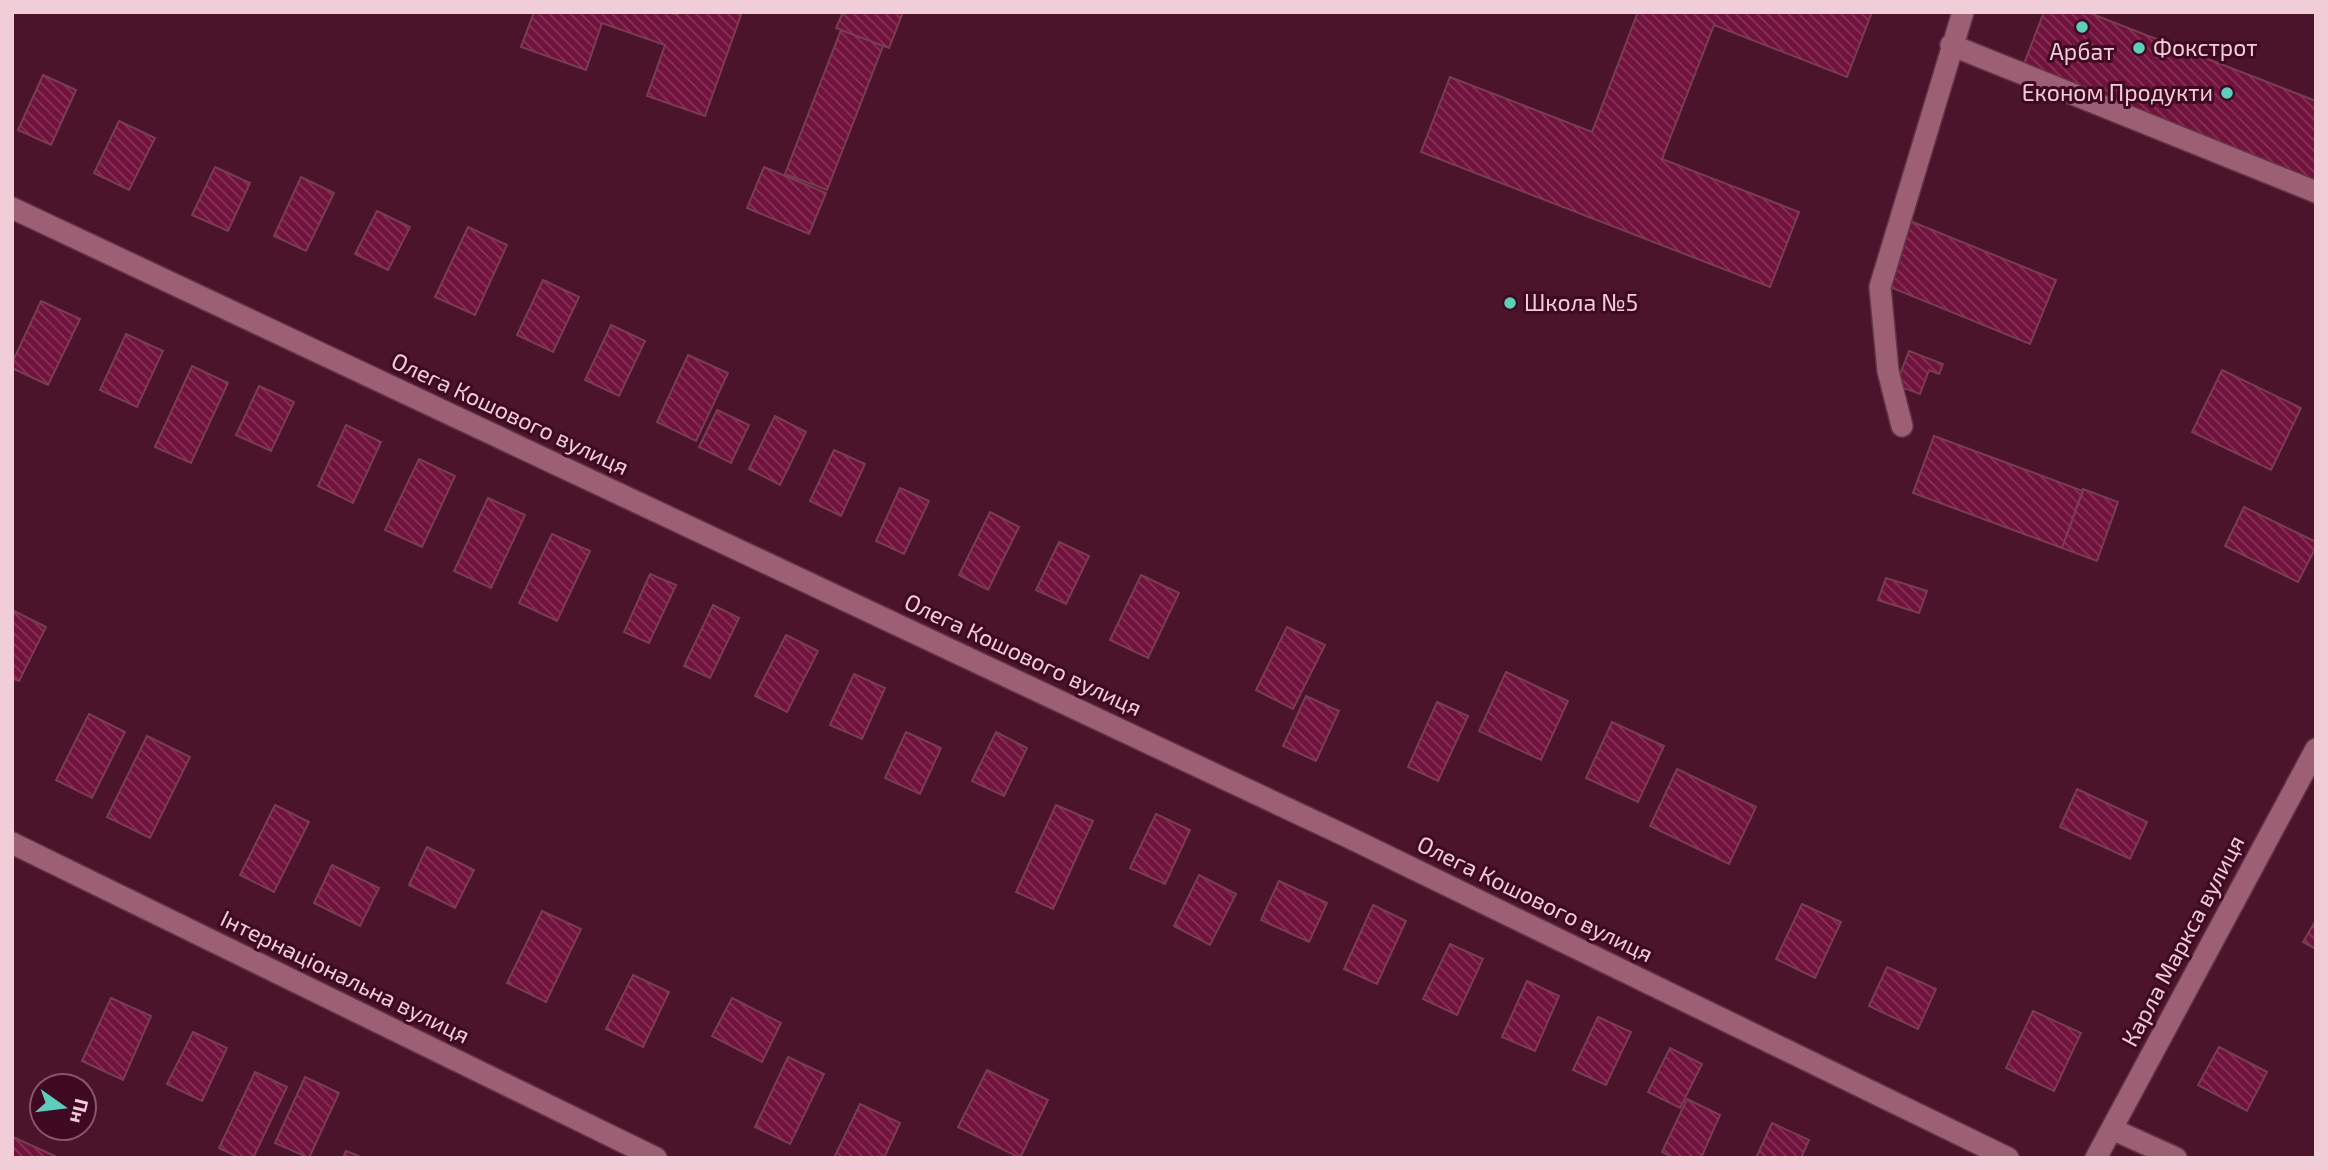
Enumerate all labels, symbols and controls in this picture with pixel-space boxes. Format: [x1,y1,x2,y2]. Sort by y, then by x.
marker: Арбат [2074,19,2090,35]
place label: Фокстрот [2153,33,2258,61]
place label: Арбат [2050,37,2114,65]
marker: Фокстрот [2131,40,2147,56]
place label: Економ Продукти [2022,78,2213,107]
marker: Економ Продукти [2219,85,2235,101]
place label: Школа №5 [1524,288,1638,316]
marker: Школа №5 [1502,295,1518,311]
street label: Олега Кошового вулиця [387,346,634,481]
street label: Олега Кошового вулиця [900,587,1147,722]
street label: Олега Кошового вулиця [1413,829,1658,968]
street label: Карла Маркса вулиця [2115,830,2251,1051]
street label: Інтернаціональна вулиця [216,904,475,1050]
north arrow [28,1072,98,1142]
text: Пн [66,1096,94,1126]

